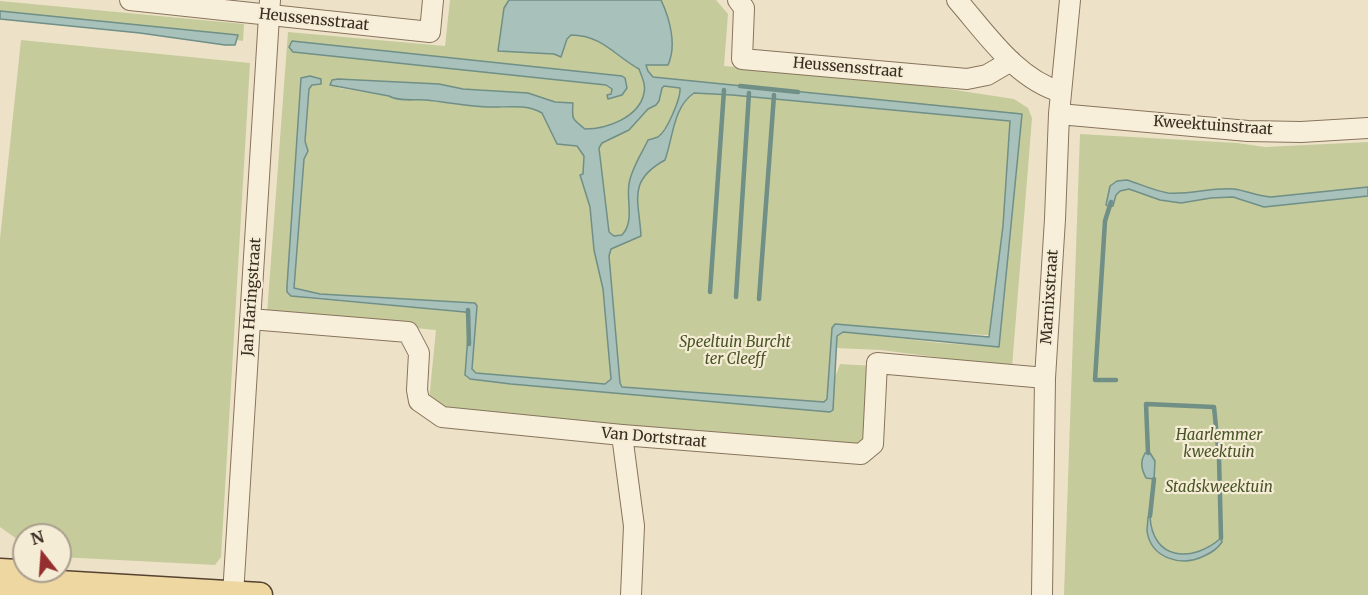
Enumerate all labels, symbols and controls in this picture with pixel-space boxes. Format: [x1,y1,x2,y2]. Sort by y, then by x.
street label: Heussensstraat [258,5,370,35]
street label: Heussensstraat [792,54,904,82]
street label: Kweektuinstraat [1153,113,1273,139]
street label: Jan Haringstraat [239,237,265,357]
street label: Marnixstraat [1038,249,1062,345]
park label: Speeltuin Burcht ter Cleeff [679,334,791,369]
street label: Van Dortstraat [601,424,707,452]
park label: Haarlemmer kweektuin [1176,427,1262,462]
park label: Stadskweektuin [1165,479,1273,497]
north arrow [12,523,72,583]
text: N [28,526,46,549]

